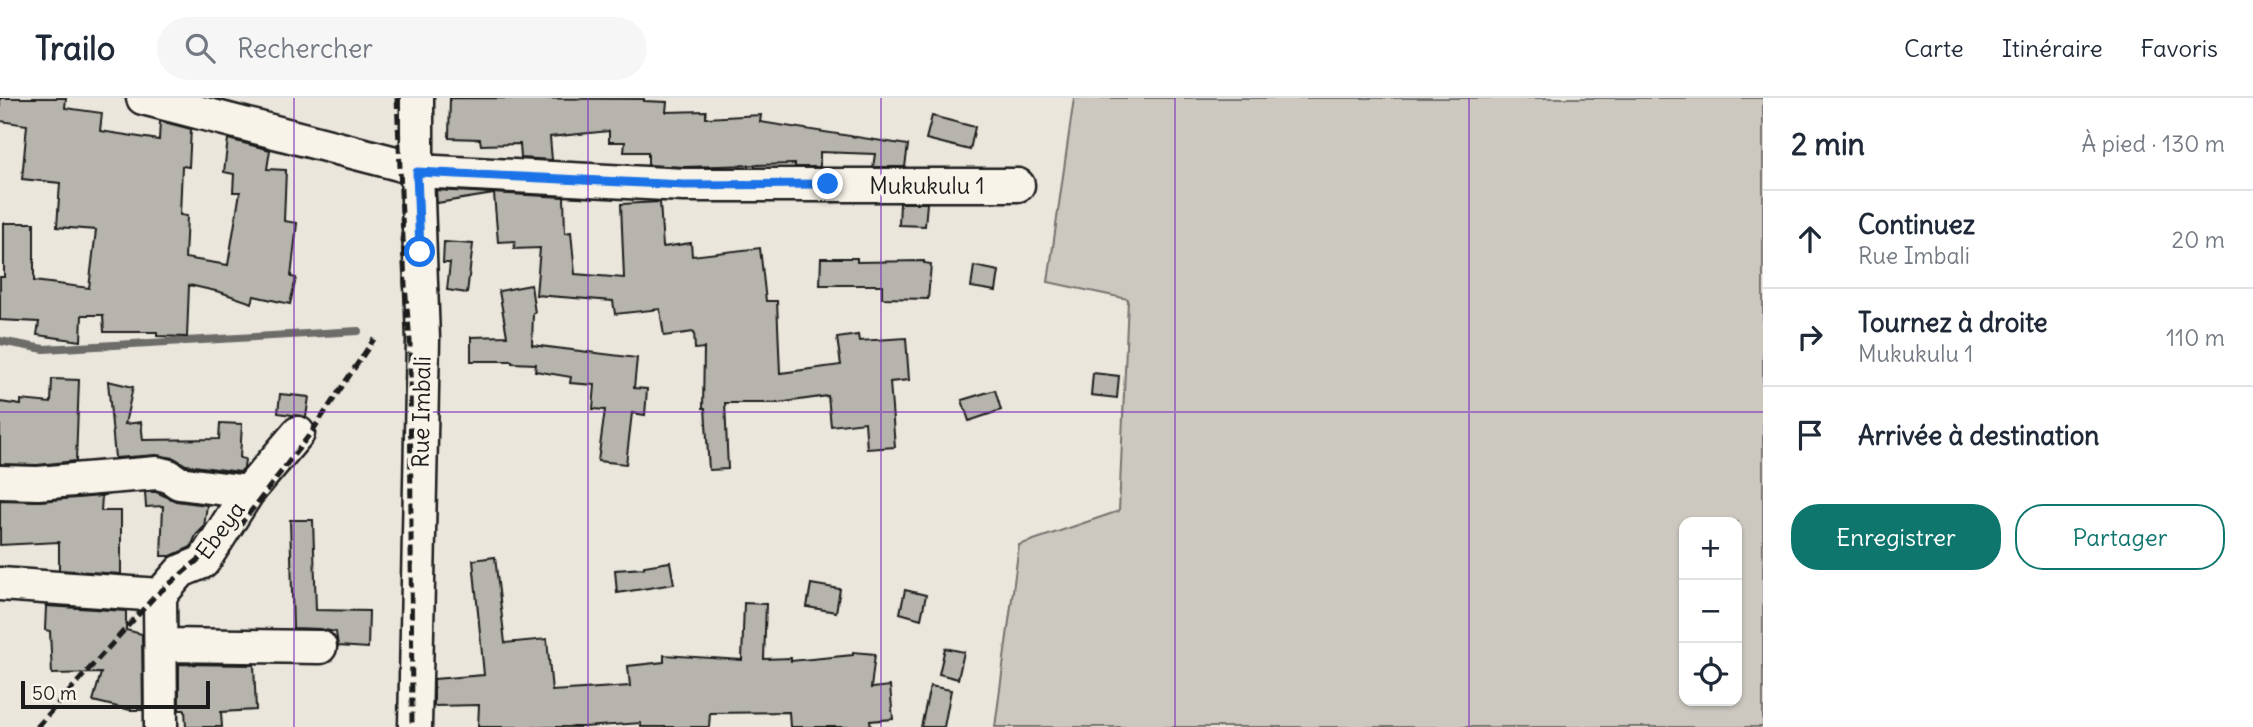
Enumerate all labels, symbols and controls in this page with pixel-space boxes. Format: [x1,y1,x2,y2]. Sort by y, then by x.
search box [157,17,647,80]
text: Trailo [35,27,115,69]
icon: search [181,29,219,67]
text: Rechercher [237,32,373,65]
text: Carte [1904,33,1964,63]
text: Itinéraire [2002,33,2103,63]
text: Favoris [2141,33,2218,63]
text: 2 min [1791,125,1865,163]
text: À pied · 130 m [2082,129,2225,158]
route end [812,168,843,199]
street label: Mukukulu 1 [869,171,985,200]
text: Continuez [1858,208,1975,241]
icon: ahead [1791,220,1829,258]
text: 20 m [2172,225,2225,254]
route start [404,236,435,267]
text: Rue Imbali [1858,241,1970,270]
text: Tournez à droite [1858,306,2048,339]
icon: right [1791,318,1829,356]
text: 110 m [2166,323,2225,352]
text: Mukukulu 1 [1858,339,1973,368]
street label: Rue Imbali [406,356,436,468]
icon: arrive [1791,416,1829,454]
text: Arrivée à destination [1858,419,2099,452]
street label: Ebeya [189,495,251,565]
button: Enregistrer [1791,504,2001,570]
button: Partager [2015,504,2225,570]
map controls [1679,517,1742,706]
button: + [1679,517,1742,580]
button: − [1679,580,1742,643]
button: locate [1679,643,1742,706]
scale bar [21,678,210,710]
text: 50 m [32,681,77,705]

